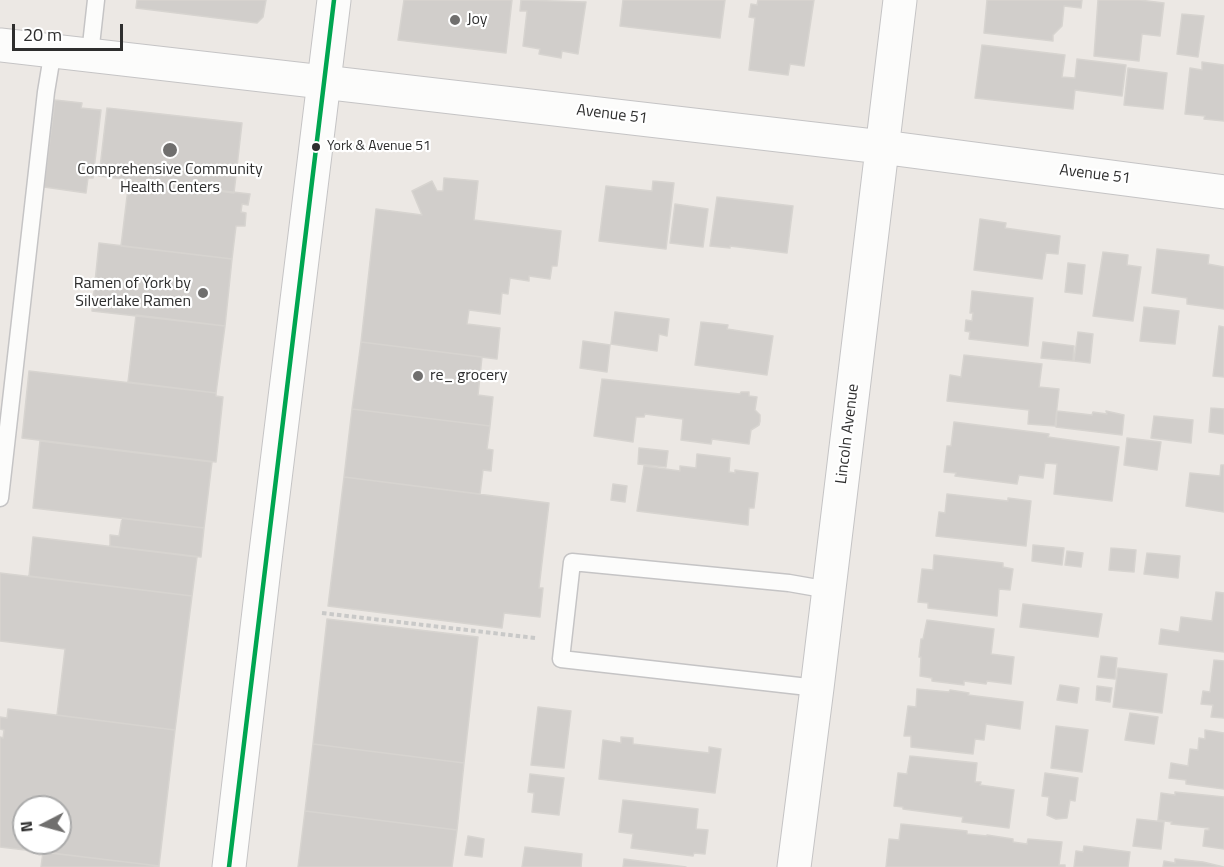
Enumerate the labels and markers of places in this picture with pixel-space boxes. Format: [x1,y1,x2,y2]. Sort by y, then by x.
place label: Joy [467,10,488,30]
marker: Joy [448,13,462,27]
place label: York & Avenue 51 [327,139,431,155]
marker: Comprehensive Community Health Centers [161,141,179,159]
marker: York & Avenue 51 [310,141,322,153]
place label: Comprehensive Community Health Centers [77,160,263,198]
place label: Ramen of York by Silverlake Ramen [74,274,191,312]
marker: Ramen of York by Silverlake Ramen [196,286,210,300]
place label: re_ grocery [430,366,507,386]
marker: re_ grocery [411,369,425,383]

